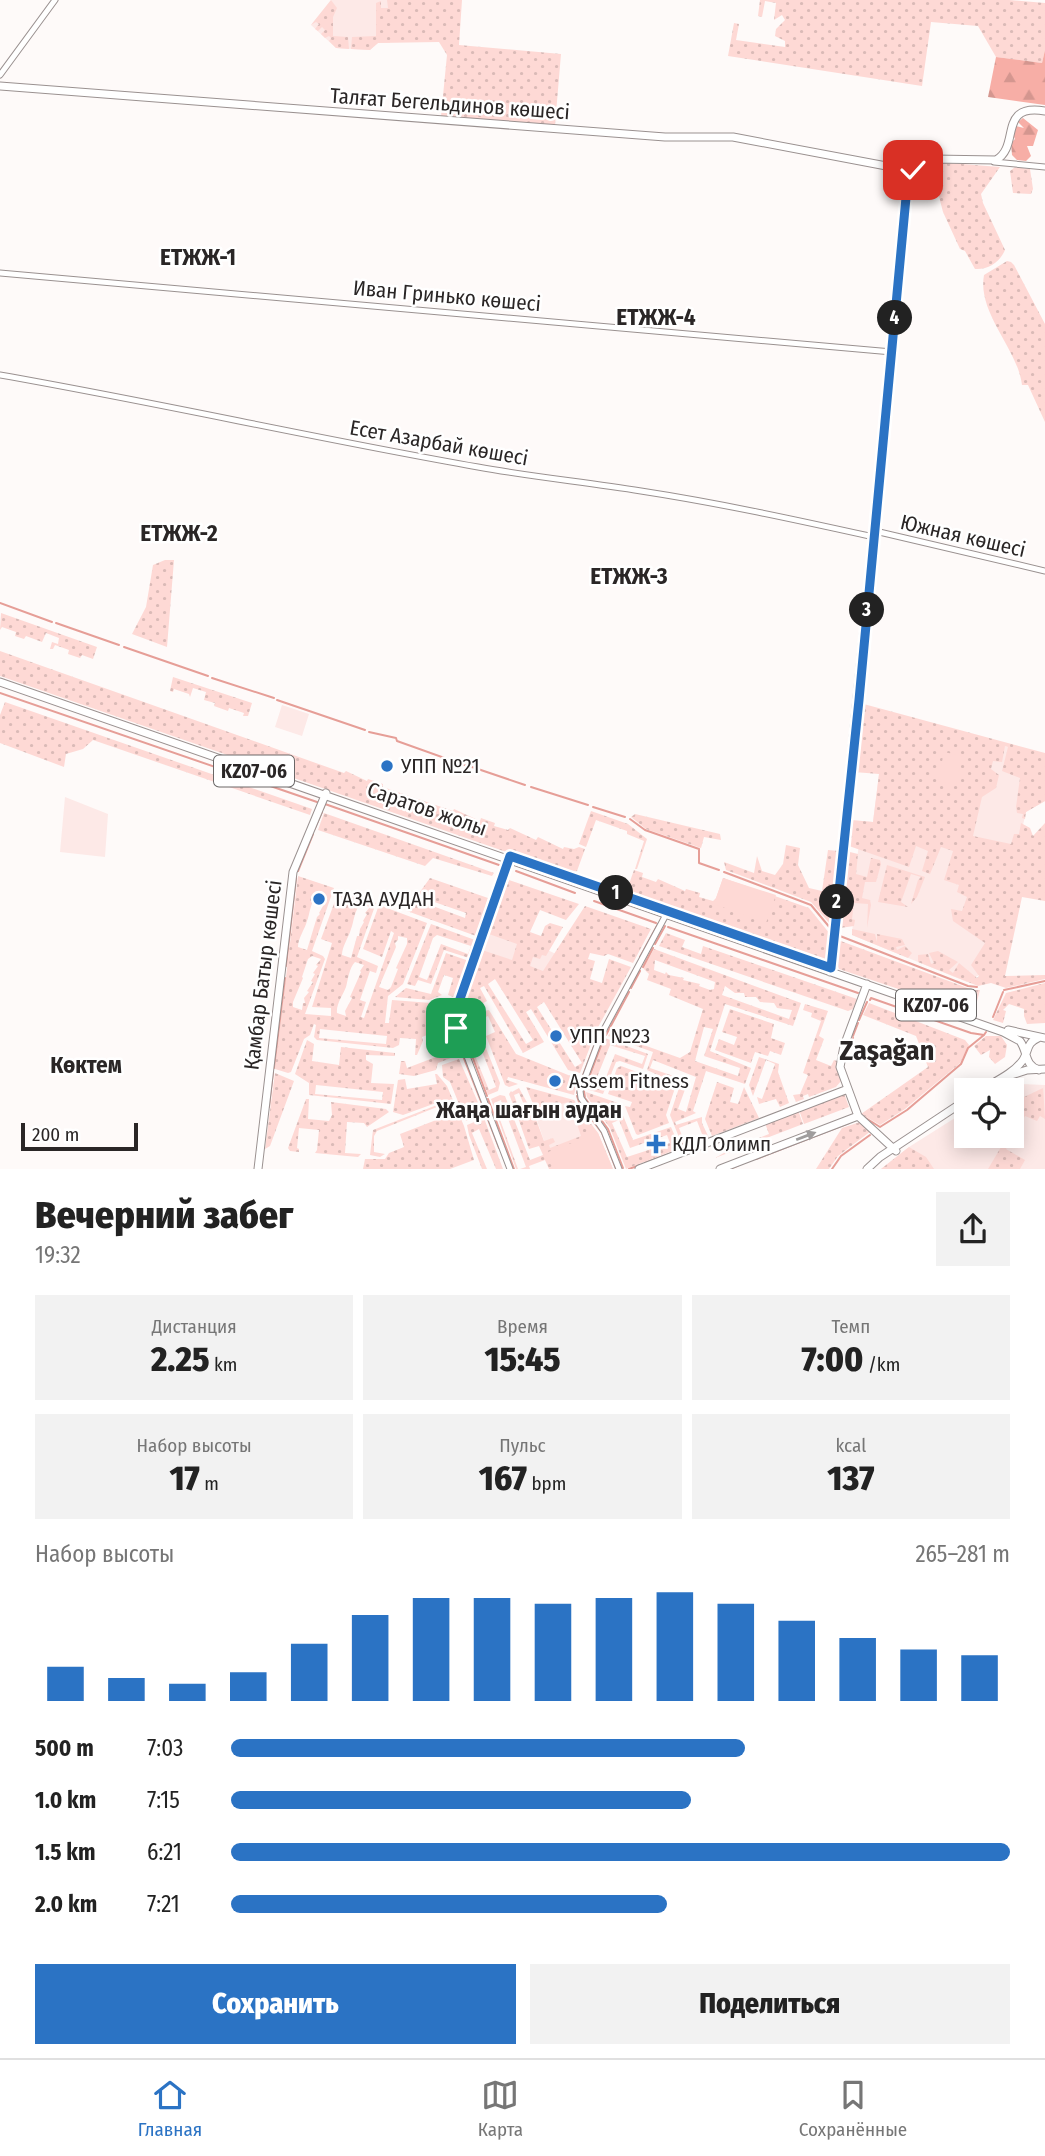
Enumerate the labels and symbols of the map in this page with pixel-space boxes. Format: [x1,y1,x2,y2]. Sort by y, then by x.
street label: Талғат Бегельдинов көшесі [329,83,571,125]
pin [883,140,943,200]
district label: ЕТЖЖ-1 [160,243,236,271]
street label: Иван Гринько көшесі [352,275,542,317]
pin: 4 [878,300,912,336]
district label: ЕТЖЖ-4 [616,303,696,331]
street label: Есет Азарбай көшесі [348,415,530,471]
street label: Южная көшесі [898,509,1028,563]
district label: ЕТЖЖ-2 [140,519,218,547]
district label: ЕТЖЖ-3 [590,562,668,590]
pin: 3 [850,592,884,628]
place label: УПП №21 [400,753,480,779]
road number: KZ07-06 [214,756,294,786]
marker: УПП №21 [379,758,395,774]
street label: Саратов жолы [364,776,490,842]
pin: 1 [598,876,634,910]
street label: Қамбар Батыр көшесі [238,878,288,1072]
pin: 2 [820,884,854,920]
place label: ТАЗА АУДАН [333,886,435,912]
marker: ТАЗА АУДАН [311,891,327,907]
road number: KZ07-06 [896,990,976,1021]
pin [426,998,486,1058]
place label: УПП №23 [569,1023,650,1049]
marker: УПП №23 [548,1028,564,1044]
district label: Zaşağan [840,1034,934,1067]
district label: Көктем [50,1051,122,1079]
place label: Assem Fitness [569,1068,689,1094]
marker: Assem Fitness [547,1073,563,1089]
district label: Жаңа шағын аудан [435,1096,622,1124]
scale bar [21,1120,138,1152]
one-way arrow [796,1130,817,1141]
place label: КДЛ Олимп [672,1131,771,1157]
marker: КДЛ Олимп [646,1134,666,1154]

